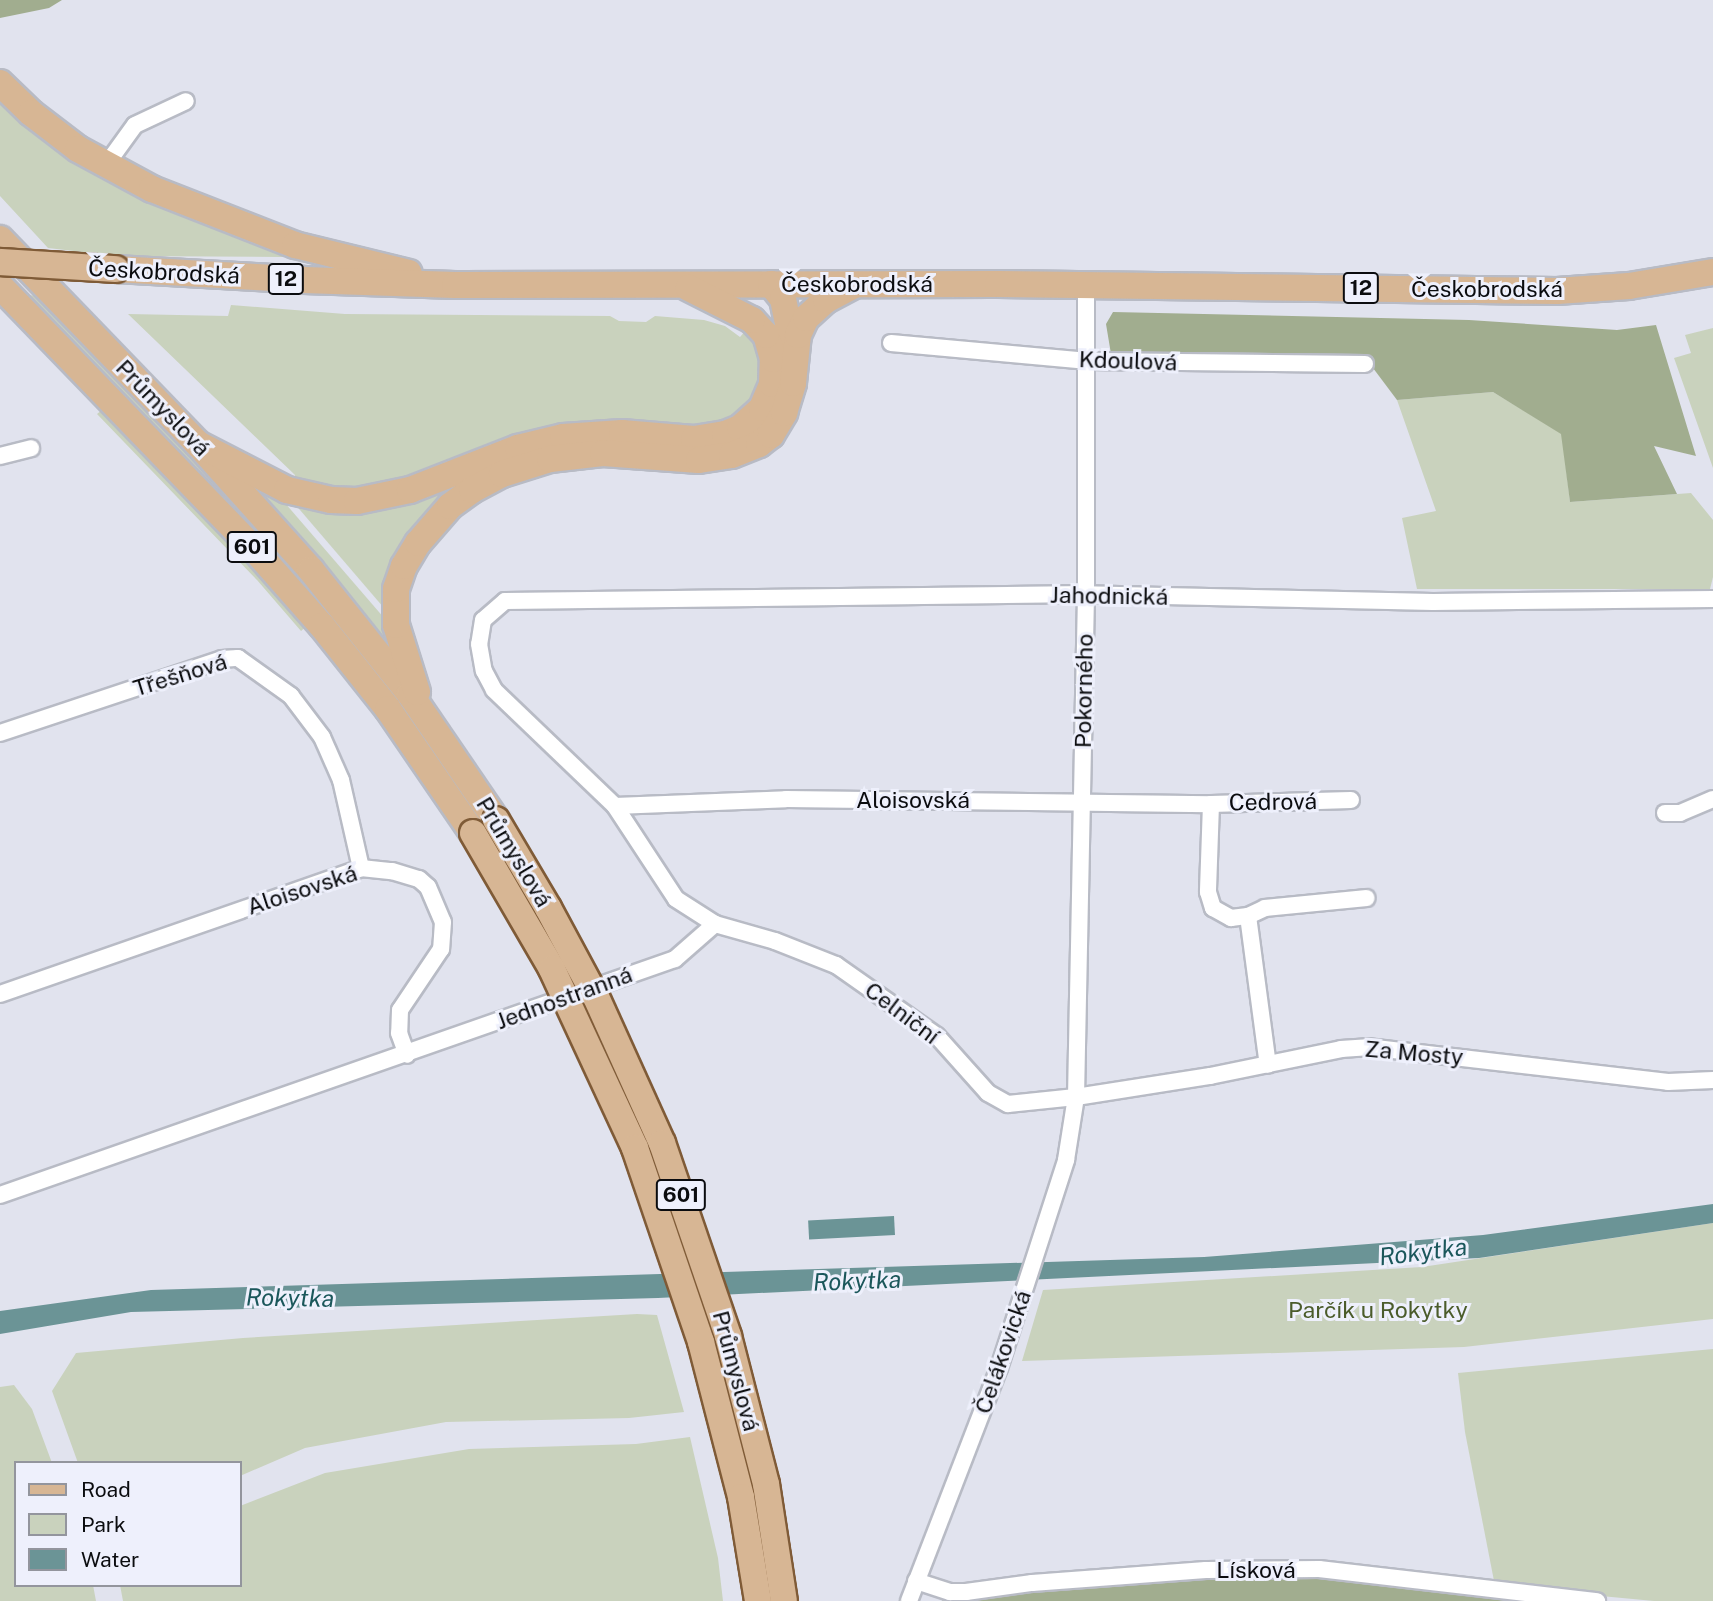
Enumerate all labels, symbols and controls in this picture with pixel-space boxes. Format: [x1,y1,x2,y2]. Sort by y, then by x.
street label: Českobrodská [87,254,241,290]
road number: 12 [267,262,305,296]
street label: Českobrodská [781,270,933,298]
road number: 12 [1342,270,1380,306]
street label: Českobrodská [1411,275,1563,303]
street label: Kdoulová [1078,345,1178,377]
street label: Průmyslová [110,354,216,462]
road number: 601 [226,530,278,564]
street label: Jahodnická [1050,581,1168,611]
street label: Pokorného [1069,634,1099,748]
street label: Třešňová [130,648,230,702]
street label: Aloisovská [856,786,970,814]
street label: Cedrová [1229,787,1317,817]
street label: Průmyslová [470,792,558,912]
street label: Aloisovská [243,859,361,921]
street label: Jednostranná [492,961,636,1035]
street label: Celniční [859,976,945,1050]
street label: Za Mosty [1364,1035,1464,1071]
road number: 601 [655,1178,707,1212]
water label: Rokytka [1377,1232,1469,1272]
water label: Rokytka [812,1265,902,1297]
water label: Rokytka [246,1283,334,1313]
street label: Čelákovická [969,1287,1037,1417]
park label: Parčík u Rokytky [1288,1296,1468,1324]
street label: Průmyslová [707,1308,765,1434]
legend [14,1461,242,1587]
text: Road [81,1477,131,1502]
text: Park [81,1512,126,1537]
text: Water [81,1547,139,1572]
street label: Lísková [1216,1556,1296,1584]

